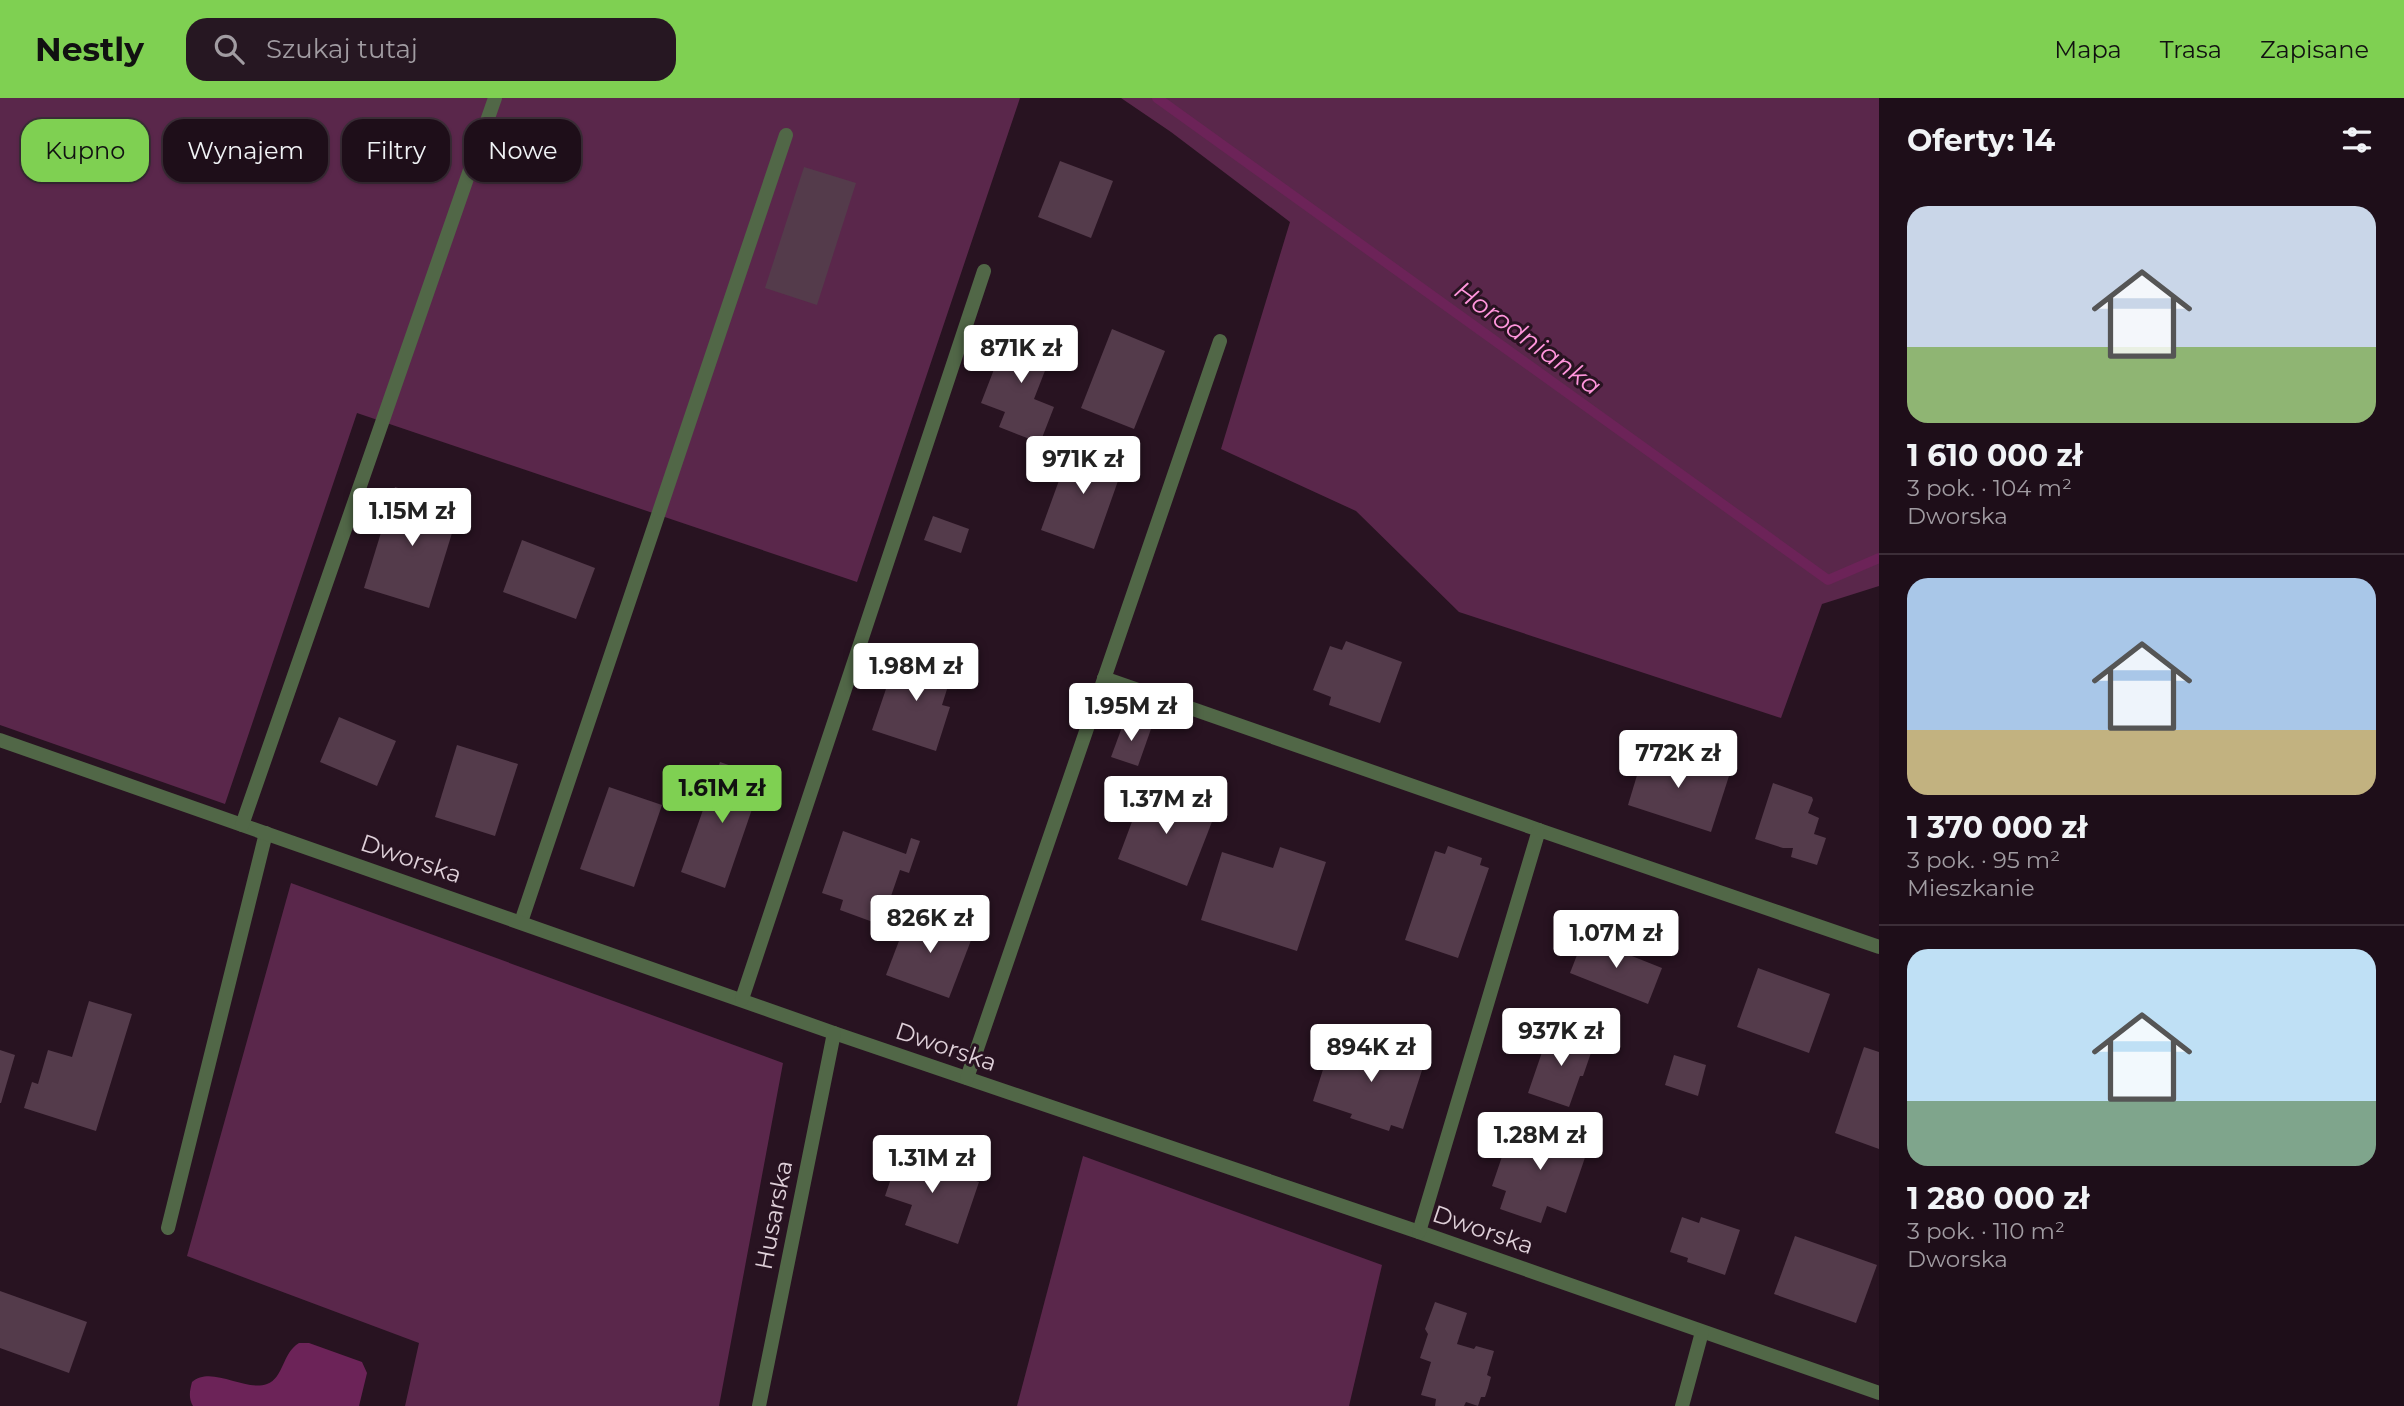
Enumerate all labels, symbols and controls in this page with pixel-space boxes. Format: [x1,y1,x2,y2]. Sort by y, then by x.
search box [186,18,676,81]
text: Nestly [35,29,144,69]
icon: search [210,30,248,68]
text: Szukaj tutaj [266,33,418,65]
text: Mapa [2054,35,2122,64]
text: Trasa [2160,35,2222,64]
text: Zapisane [2260,35,2369,64]
chip: Kupno [21,119,149,182]
chip: Wynajem [163,119,328,182]
chip: Filtry [342,119,450,182]
chip: Nowe [464,119,581,182]
icon: filters [2338,121,2376,159]
text: Oferty: 14 [1907,122,2055,159]
icon: home [2079,251,2205,377]
water label: Horodnianka [1448,274,1608,402]
pin: 871K zł [956,326,1086,385]
text: 871K zł [980,334,1062,362]
pin: 971K zł [1018,436,1148,496]
text: 1 610 000 zł [1907,437,2083,474]
text: 971K zł [1042,445,1124,473]
text: 3 pok. · 104 m² [1907,474,2072,502]
pin: 1.15M zł [340,489,484,548]
text: 1.15M zł [369,497,455,525]
text: Dworska [1907,502,2008,530]
icon: home [2079,623,2205,749]
pin: 1.98M zł [844,644,988,703]
text: 1.98M zł [869,652,963,680]
pin: 1.95M zł [1059,684,1203,743]
text: 1.95M zł [1085,692,1177,720]
pin: 772K zł [1613,730,1743,790]
text: 772K zł [1635,739,1721,767]
pin: 1.61M zł [650,766,794,825]
text: 1.61M zł [679,774,765,802]
pin: 1.37M zł [1094,776,1238,836]
text: 1.37M zł [1120,785,1212,813]
text: 1 370 000 zł [1907,809,2087,846]
street label: Dworska [357,828,466,889]
text: 3 pok. · 95 m² [1907,846,2060,874]
text: Mieszkanie [1907,874,2035,902]
pin: 826K zł [865,896,995,955]
text: 826K zł [887,904,973,932]
pin: 1.07M zł [1544,910,1688,970]
text: 1.07M zł [1569,919,1663,947]
icon: home [2079,994,2205,1120]
pin: 937K zł [1496,1009,1626,1068]
street label: Dworska [892,1016,1001,1077]
text: 937K zł [1518,1017,1604,1045]
pin: 894K zł [1306,1024,1436,1084]
text: 894K zł [1326,1033,1416,1061]
pin: 1.28M zł [1468,1112,1612,1172]
text: 1.28M zł [1494,1121,1586,1149]
pin: 1.31M zł [860,1136,1004,1195]
text: 1.31M zł [889,1144,975,1172]
street label: Husarska [749,1158,798,1272]
text: 1 280 000 zł [1907,1180,2089,1217]
street label: Dworska [1429,1199,1538,1260]
text: 3 pok. · 110 m² [1907,1217,2065,1245]
text: Dworska [1907,1245,2008,1273]

